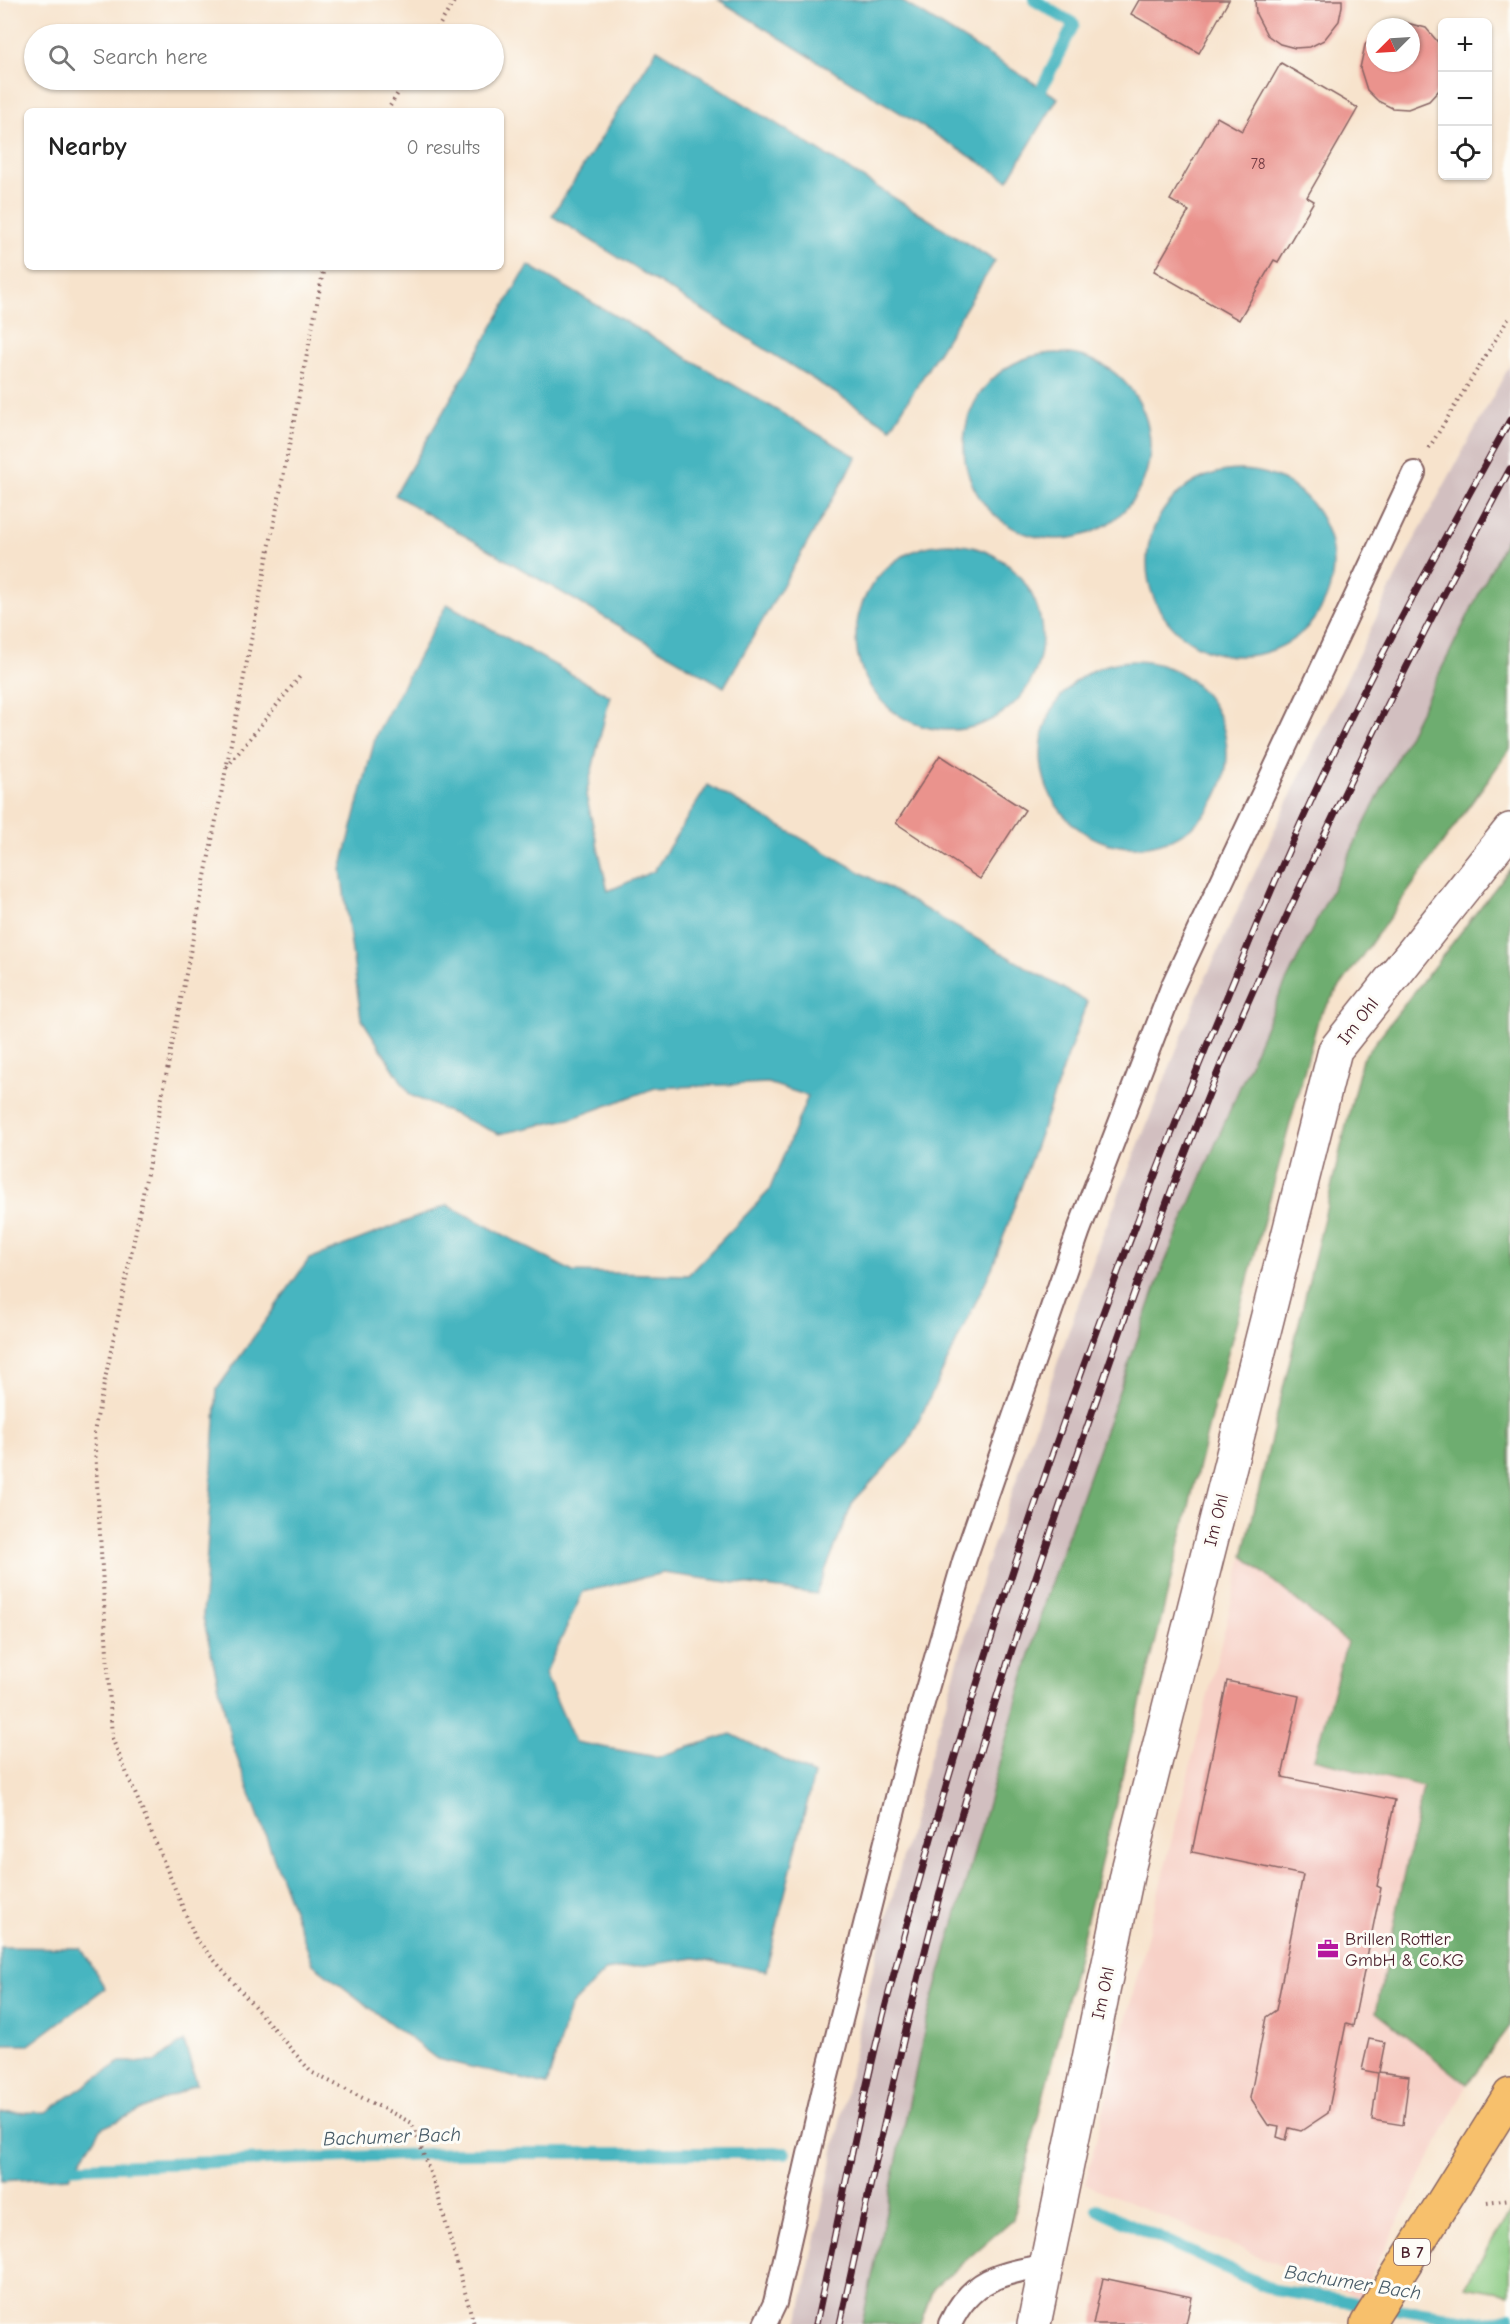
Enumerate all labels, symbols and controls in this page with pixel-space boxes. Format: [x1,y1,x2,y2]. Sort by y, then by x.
north arrow [1366,18,1420,72]
map controls [1438,18,1492,180]
button: + [1438,18,1492,72]
search box [24,24,504,90]
icon: search [45,41,78,74]
text: Search here [93,44,208,70]
button: − [1438,72,1492,126]
button: locate [1438,126,1492,180]
text: Nearby [48,132,127,162]
text: 0 results [407,136,480,159]
house number: 78 [1251,155,1265,173]
street label: Im Ohl [1334,994,1383,1049]
street label: Im Ohl [1200,1492,1233,1548]
place label: Brillen Rottler GmbH & Co.KG [1345,1929,1464,1971]
office icon: Brillen Rottler GmbH & Co.KG [1316,1937,1340,1961]
street label: Im Ohl [1088,1965,1119,2021]
water label: Bachumer Bach [323,2123,461,2150]
road number: B 7 [1394,2239,1430,2265]
water label: Bachumer Bach [1283,2260,1423,2305]

